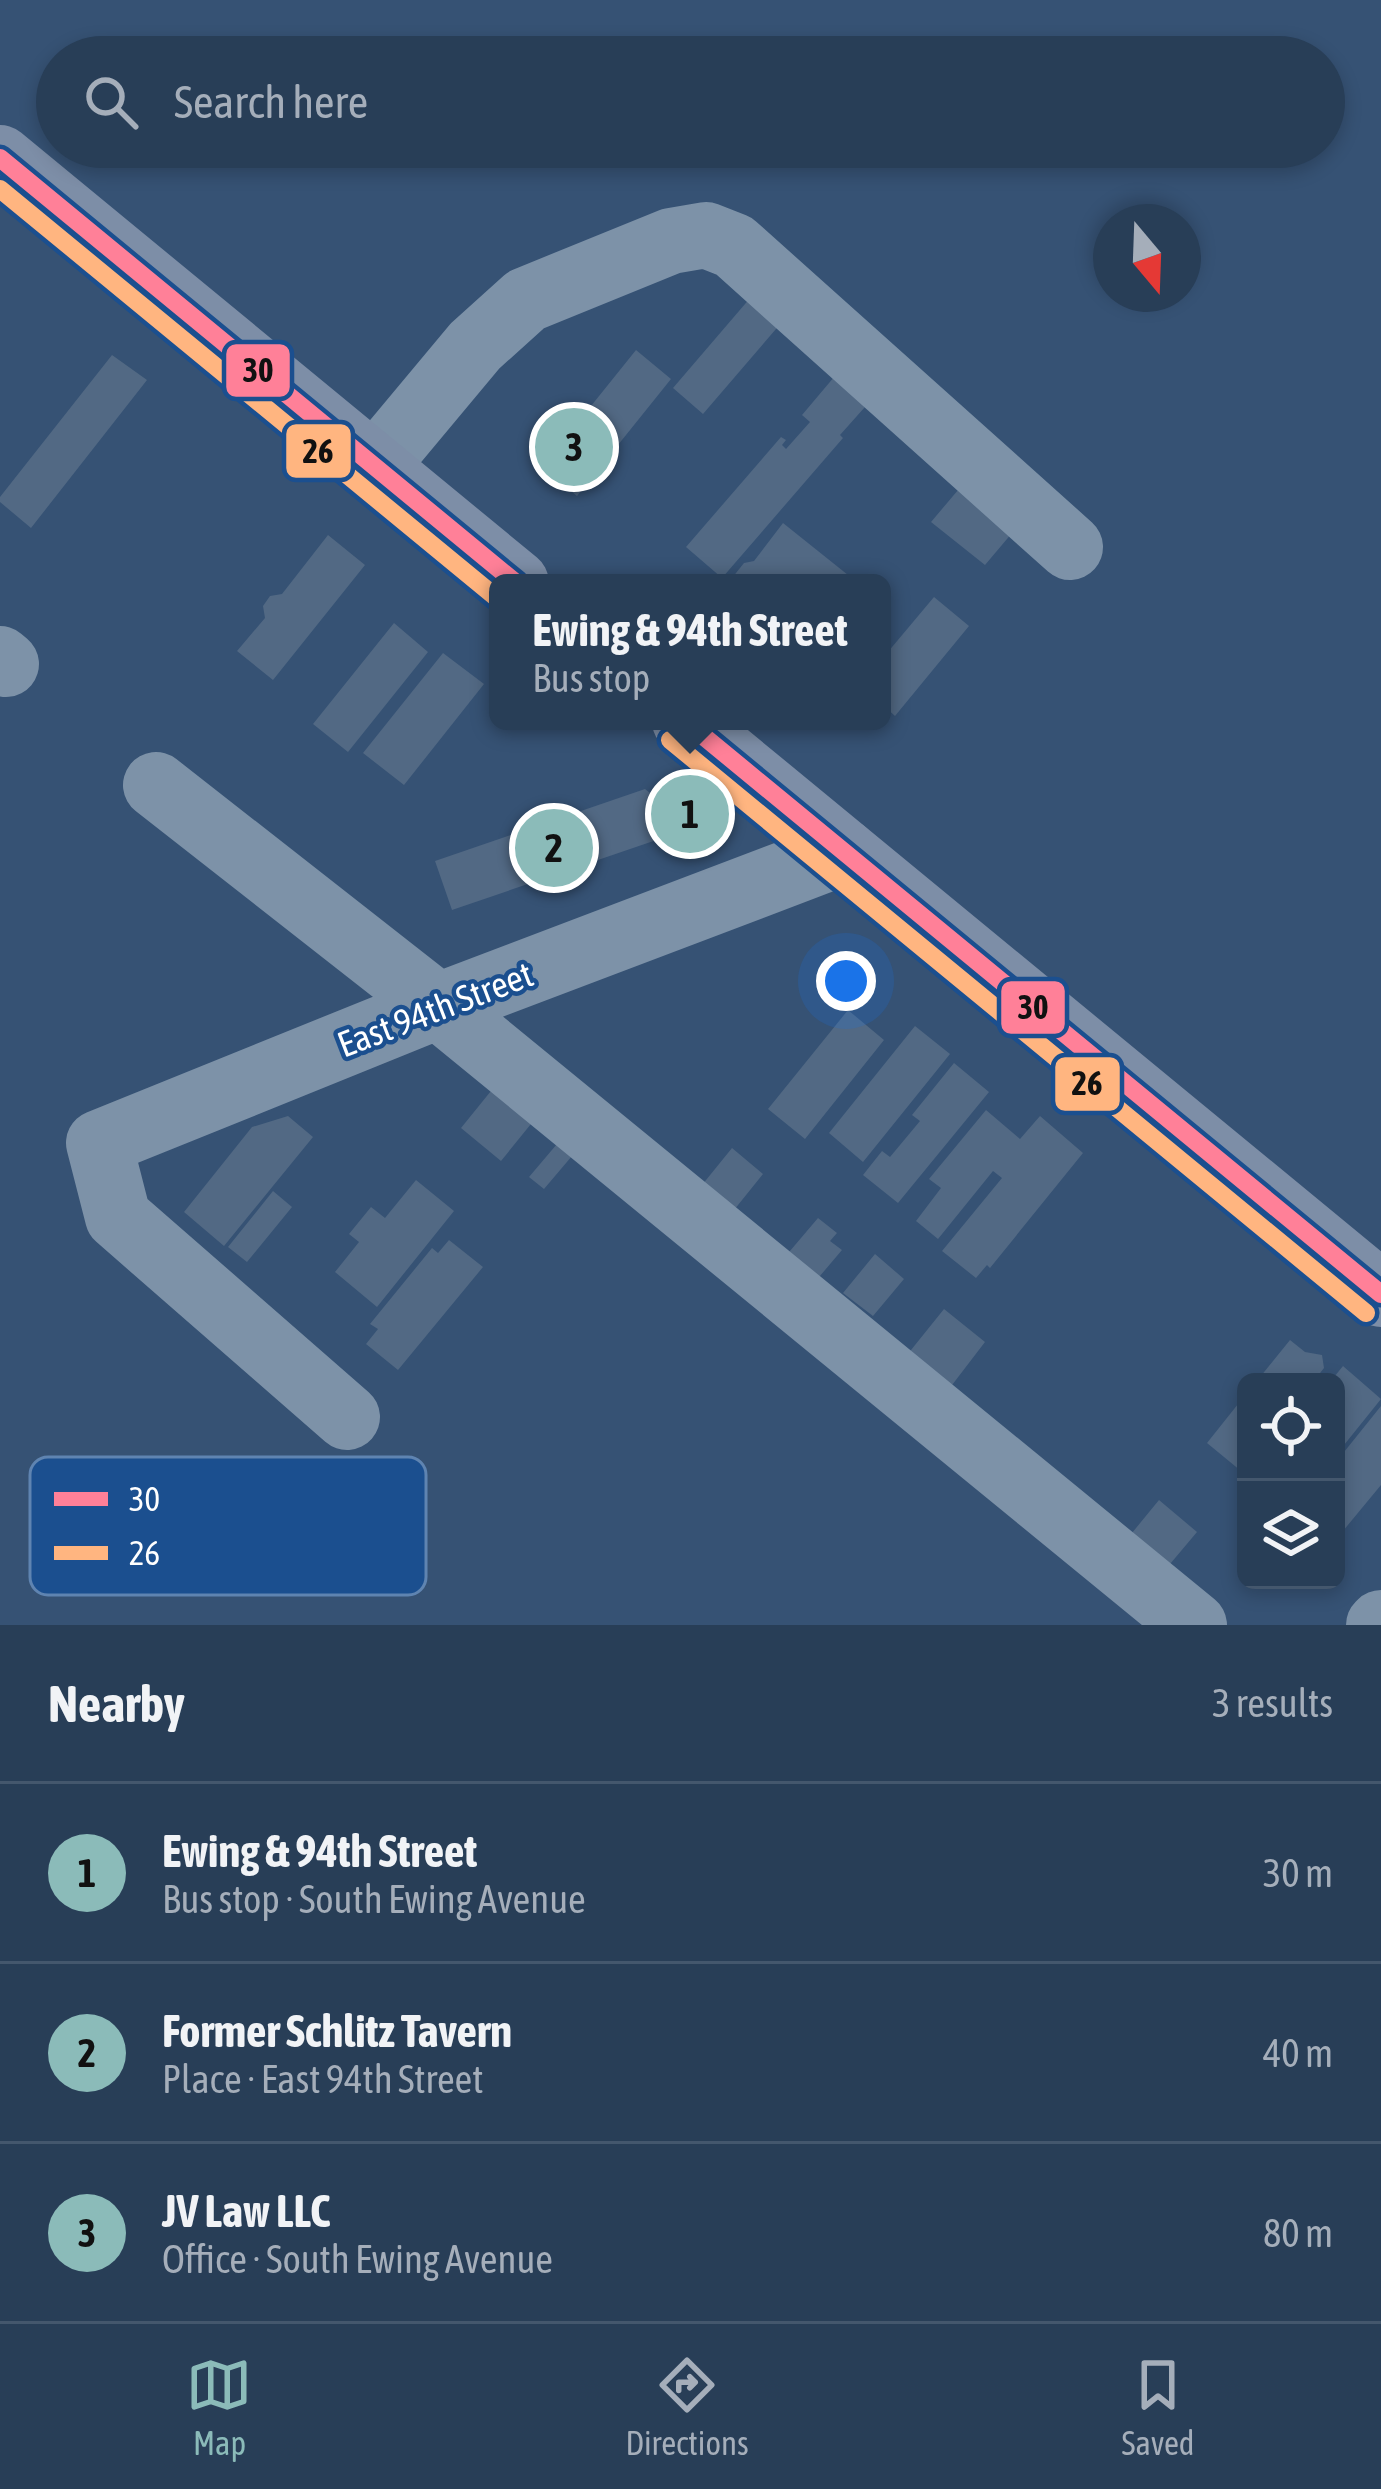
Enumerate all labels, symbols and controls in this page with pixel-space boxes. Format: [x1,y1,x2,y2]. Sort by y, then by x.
search box [36,36,1345,168]
icon: search [78,69,144,135]
text: Search here [174,76,368,128]
north arrow [1093,204,1201,312]
line badge: 30 [224,342,292,399]
text: 30 [242,351,274,389]
pin: 3 [535,402,613,492]
line badge: 26 [284,422,353,480]
text: 26 [302,432,334,470]
popup [489,574,891,730]
text: Ewing & 94th Street [532,604,848,656]
text: Bus stop [532,656,650,700]
pin: 1 [651,769,729,859]
pin: 2 [515,803,593,893]
your location [816,951,876,1011]
street label: East 94th Street [331,953,539,1065]
line badge: 30 [999,979,1067,1036]
text: 30 [1017,988,1049,1026]
line badge: 26 [1053,1055,1122,1113]
text: 26 [1071,1064,1103,1102]
map controls [1237,1373,1345,1589]
button: locate [1237,1373,1345,1481]
legend [30,1457,426,1595]
text: 30 [129,1480,160,1518]
button: layers [1237,1481,1345,1589]
text: 26 [129,1534,160,1572]
text: Nearby [48,1674,185,1733]
text: 3 results [1212,1681,1333,1725]
text: Ewing & 94th Street [162,1825,477,1877]
text: 1 [78,1851,96,1895]
text: 30 m [1263,1851,1333,1895]
text: Bus stop · South Ewing Avenue [162,1877,586,1921]
text: Former Schlitz Tavern [162,2005,512,2057]
text: 2 [78,2031,96,2075]
text: 40 m [1263,2031,1333,2075]
text: Place · East 94th Street [162,2057,484,2101]
text: JV Law LLC [162,2185,330,2237]
text: 3 [78,2211,96,2255]
text: 80 m [1263,2211,1333,2255]
text: Office · South Ewing Avenue [162,2237,553,2281]
tab: Map [186,2352,252,2462]
tab: Directions [625,2352,749,2462]
tab: Saved [1122,2352,1194,2462]

